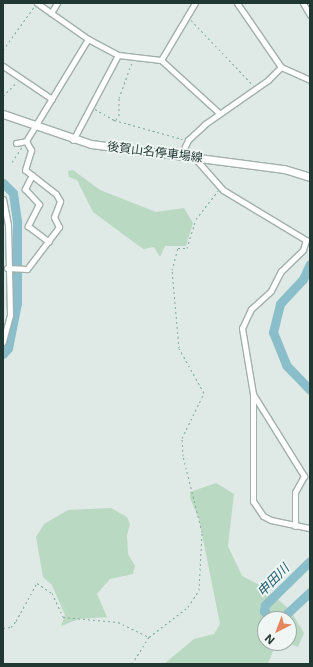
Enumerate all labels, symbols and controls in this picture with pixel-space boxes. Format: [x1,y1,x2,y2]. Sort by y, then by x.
street label: 後賀山名停車場線 [106,139,204,165]
water label: 申田川 [254,561,292,599]
north arrow [257,611,297,651]
text: N [262,631,277,647]

